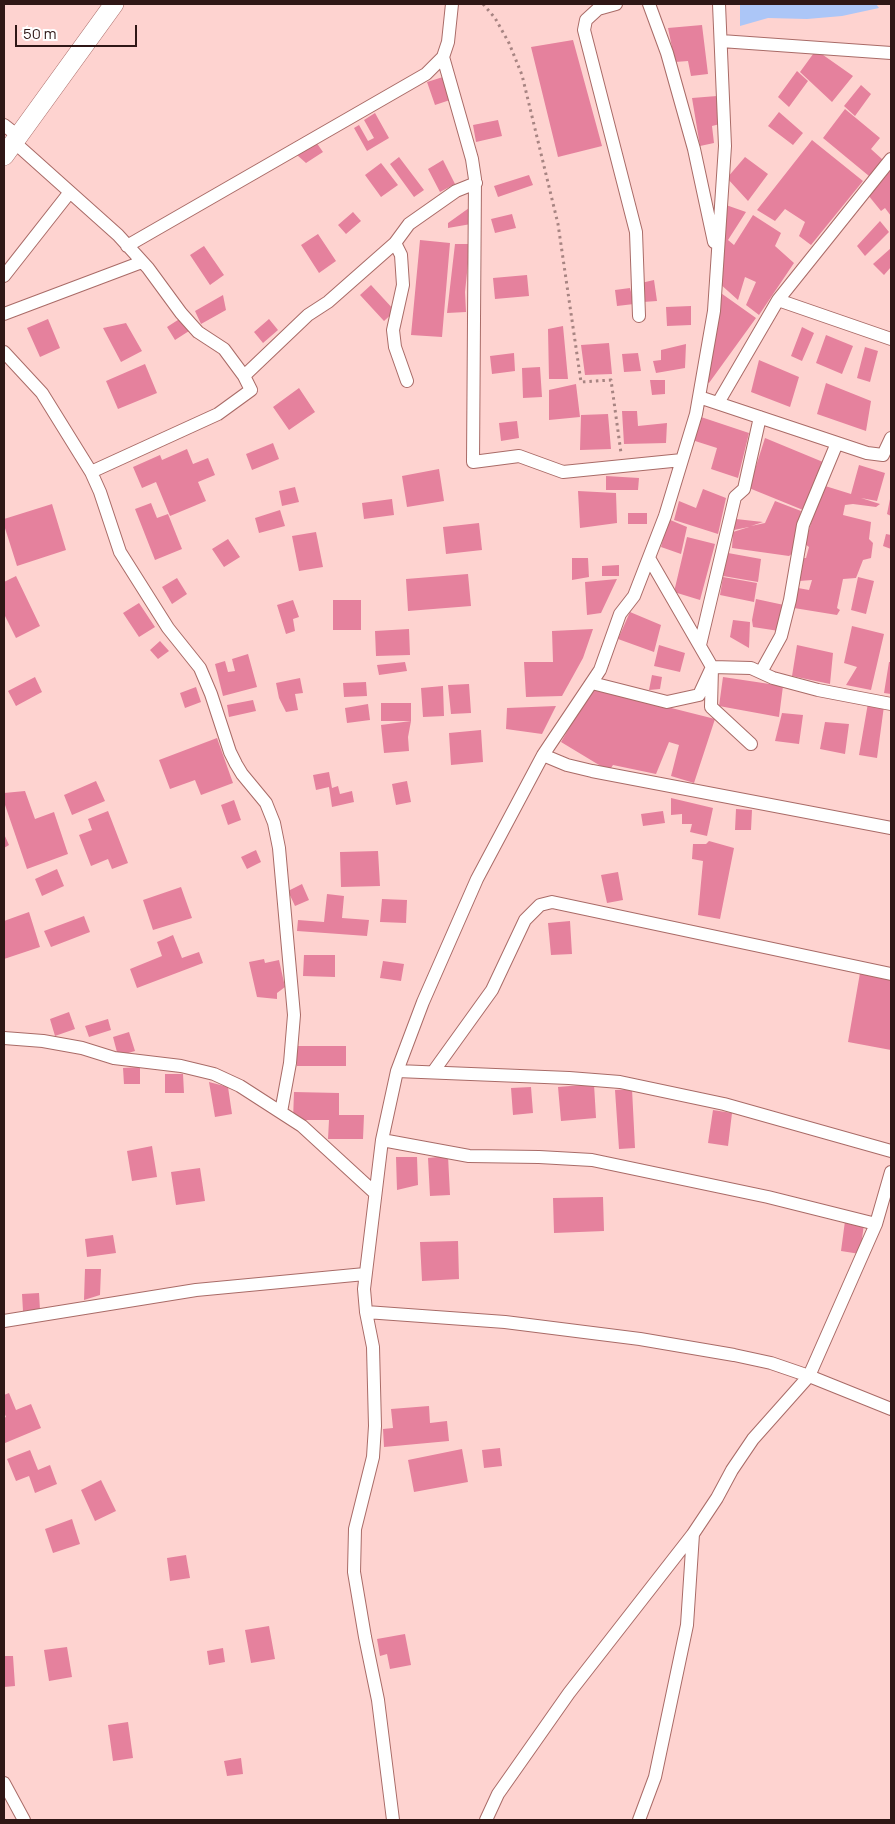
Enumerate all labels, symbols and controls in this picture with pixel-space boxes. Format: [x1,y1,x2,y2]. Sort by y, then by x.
scale bar [18,15,140,47]
text: 50 m [23,23,57,44]

